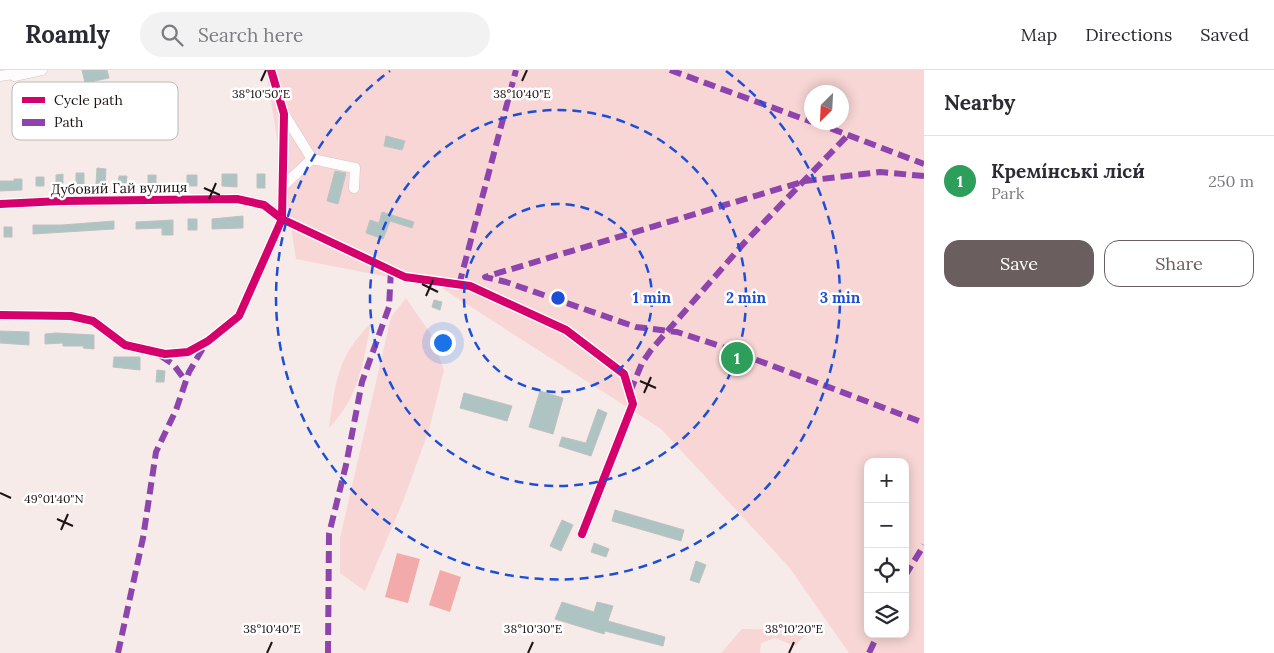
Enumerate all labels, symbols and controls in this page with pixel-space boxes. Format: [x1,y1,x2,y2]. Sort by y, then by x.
search box [140,12,490,57]
text: Roamly [25,19,110,50]
icon: search [158,21,186,49]
text: Search here [198,23,303,47]
text: Map [1021,23,1057,46]
text: Directions [1085,23,1172,46]
text: Saved [1200,23,1249,46]
legend [12,82,178,140]
north arrow [804,85,849,130]
text: 38°10'50"E [232,86,290,101]
text: 38°10'40"E [493,86,551,101]
text: Nearby [944,89,1015,116]
text: Cycle path [54,91,123,109]
text: Path [54,113,83,131]
text: Кремі́нські ліси́ [991,159,1145,183]
text: 1 [957,171,963,191]
text: 250 m [1208,171,1254,191]
street label: Дубовий Гай вулиця [50,178,188,198]
text: Park [991,183,1024,203]
button: Save [944,240,1094,287]
button: Share [1104,240,1254,287]
text: 1 min [633,288,672,307]
text: 2 min [726,288,767,307]
text: 3 min [820,288,861,307]
centre of rings [549,289,567,307]
your location [430,330,456,356]
pin: 1 [721,339,753,377]
map controls [864,458,909,638]
button: + [864,458,909,503]
text: 49°01'40"N [24,491,84,506]
button: − [864,503,909,548]
button: locate [864,548,909,593]
button: layers [864,593,909,638]
text: 38°10'40"E [243,621,301,636]
text: 38°10'30"E [504,621,562,636]
text: 38°10'20"E [765,621,823,636]

